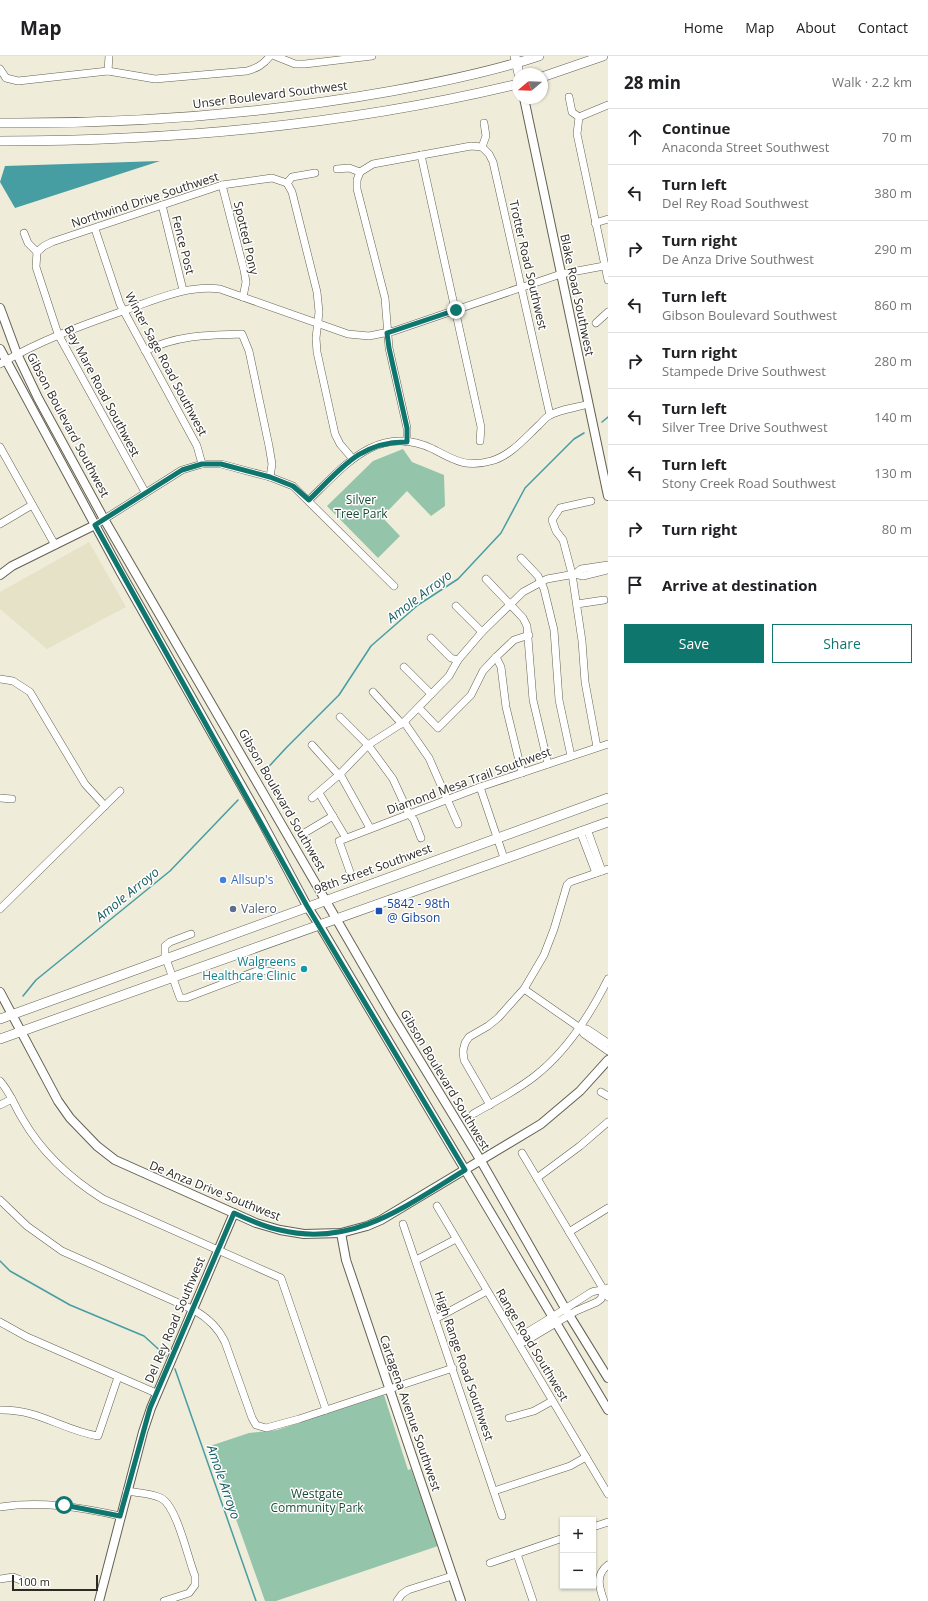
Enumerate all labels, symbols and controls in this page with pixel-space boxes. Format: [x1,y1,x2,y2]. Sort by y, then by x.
text: Map [20,15,61,41]
text: Home [684,18,723,37]
text: Map [745,18,774,37]
text: About [796,18,836,37]
text: Contact [858,18,908,37]
north arrow [512,68,548,104]
text: 28 min [624,71,681,94]
text: Walk · 2.2 km [832,73,912,91]
street label: Unser Boulevard Southwest [192,77,348,112]
text: Continue [662,118,730,138]
icon: ahead [624,126,646,148]
text: 70 m [882,128,912,146]
text: Anaconda Street Southwest [662,138,829,156]
street label: Northwind Drive Southwest [69,168,221,231]
text: Turn left [662,174,727,194]
icon: left [624,182,646,204]
text: 380 m [874,184,912,202]
text: Del Rey Road Southwest [662,194,809,212]
street label: Trotter Road Southwest [505,198,552,331]
street label: Spotted Pony [230,200,263,277]
street label: Fence Post [168,214,199,276]
text: Turn right [662,230,737,250]
street label: Blake Road Southwest [556,232,599,357]
icon: right [624,238,646,260]
text: 290 m [874,240,912,258]
text: De Anza Drive Southwest [662,250,814,268]
text: Turn left [662,286,727,306]
street label: Winter Sage Road Southwest [121,289,212,439]
icon: left [624,294,646,316]
text: 860 m [874,296,912,314]
route end [447,301,465,319]
text: Gibson Boulevard Southwest [662,306,837,324]
street label: Bay Mare Road Southwest [61,322,144,459]
text: Turn right [662,342,737,362]
street label: Gibson Boulevard Southwest [23,349,114,500]
icon: right [624,350,646,372]
text: 280 m [874,352,912,370]
text: Stampede Drive Southwest [662,362,826,380]
text: Turn left [662,398,727,418]
icon: left [624,406,646,428]
text: 140 m [874,408,912,426]
text: Silver Tree Drive Southwest [662,418,828,436]
text: Turn left [662,454,727,474]
icon: left [624,462,646,484]
text: 130 m [874,464,912,482]
text: Stony Creek Road Southwest [662,474,836,492]
park label: Silver Tree Park [334,491,388,522]
icon: right [624,518,646,540]
text: Turn right [662,519,737,539]
text: 80 m [882,520,912,538]
water label: Amole Arroyo [382,566,455,627]
icon: arrive [624,574,646,596]
text: Arrive at destination [662,575,817,595]
button: Save [624,624,764,663]
button: Share [772,624,912,663]
street label: Gibson Boulevard Southwest [235,726,330,874]
street label: Diamond Mesa Trail Southwest [384,743,553,818]
street label: 98th Street Southwest [312,839,434,898]
water label: Amole Arroyo [91,863,163,926]
place label: Allsup's [231,871,274,888]
marker: Allsup's [218,875,228,885]
place label: 5842 - 98th @ Gibson [387,895,450,926]
place label: Valero [241,900,277,917]
marker: Valero [228,904,238,914]
marker: 5842 - 98th @ Gibson [374,906,384,916]
place label: Walgreens Healthcare Clinic [202,953,296,984]
marker: Walgreens Healthcare Clinic [299,964,309,974]
street label: Gibson Boulevard Southwest [397,1006,494,1153]
street label: De Anza Drive Southwest [147,1156,283,1225]
street label: Del Rey Road Southwest [140,1254,209,1385]
street label: Range Road Southwest [492,1285,573,1404]
street label: High Range Road Southwest [431,1289,498,1443]
street label: Cartagena Avenue Southwest [376,1332,445,1493]
water label: Amole Arroyo [203,1442,245,1521]
park label: Westgate Community Park [270,1485,364,1516]
route start [55,1496,73,1514]
map controls [560,1517,596,1589]
button: + [560,1517,596,1553]
button: − [560,1553,596,1589]
scale bar [12,1573,98,1592]
text: 100 m [18,1574,50,1589]

